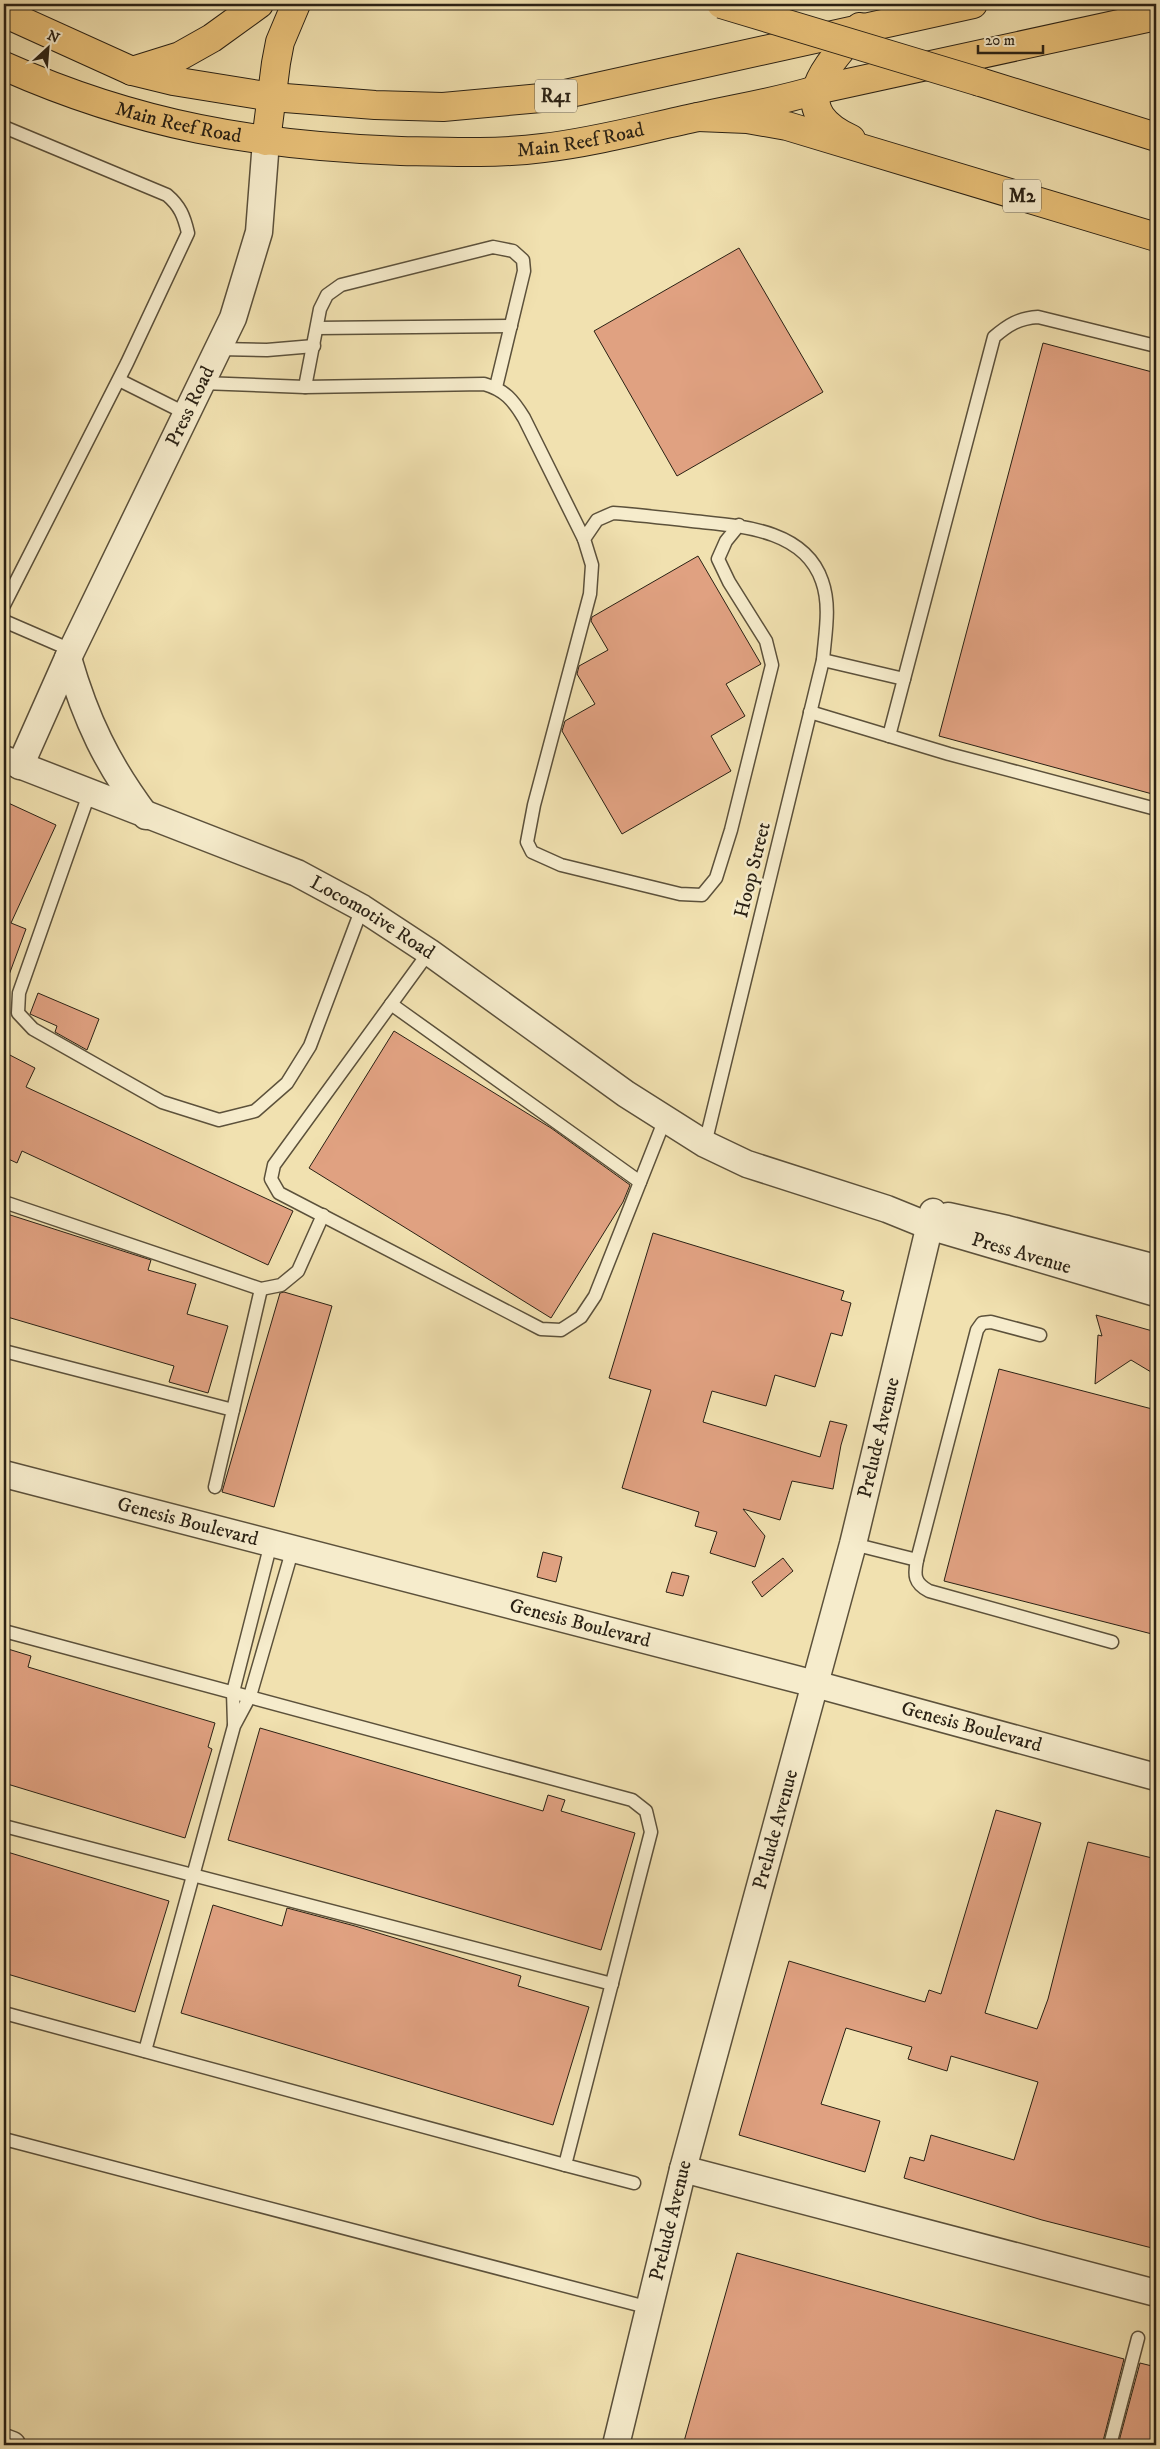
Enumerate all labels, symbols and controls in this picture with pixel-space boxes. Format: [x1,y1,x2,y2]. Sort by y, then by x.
north arrow [22,22,72,72]
scale bar [978,22,1042,54]
text: N [44,27,63,48]
text: 20 m [985,31,1015,50]
road number: R41 [535,80,577,112]
street label: Main Reef Road [113,96,243,149]
street label: Main Reef Road [516,117,646,163]
road number: M2 [1003,180,1041,212]
street label: Press Road [160,362,220,451]
street label: Hoop Street [729,820,777,920]
street label: Locomotive Road [306,870,440,965]
street label: Press Avenue [969,1227,1074,1280]
street label: Prelude Avenue [852,1375,905,1501]
street label: Genesis Boulevard [115,1491,261,1552]
street label: Genesis Boulevard [507,1593,653,1653]
street label: Genesis Boulevard [898,1696,1045,1758]
street label: Prelude Avenue [747,1767,804,1892]
street label: Prelude Avenue [644,2157,697,2283]

